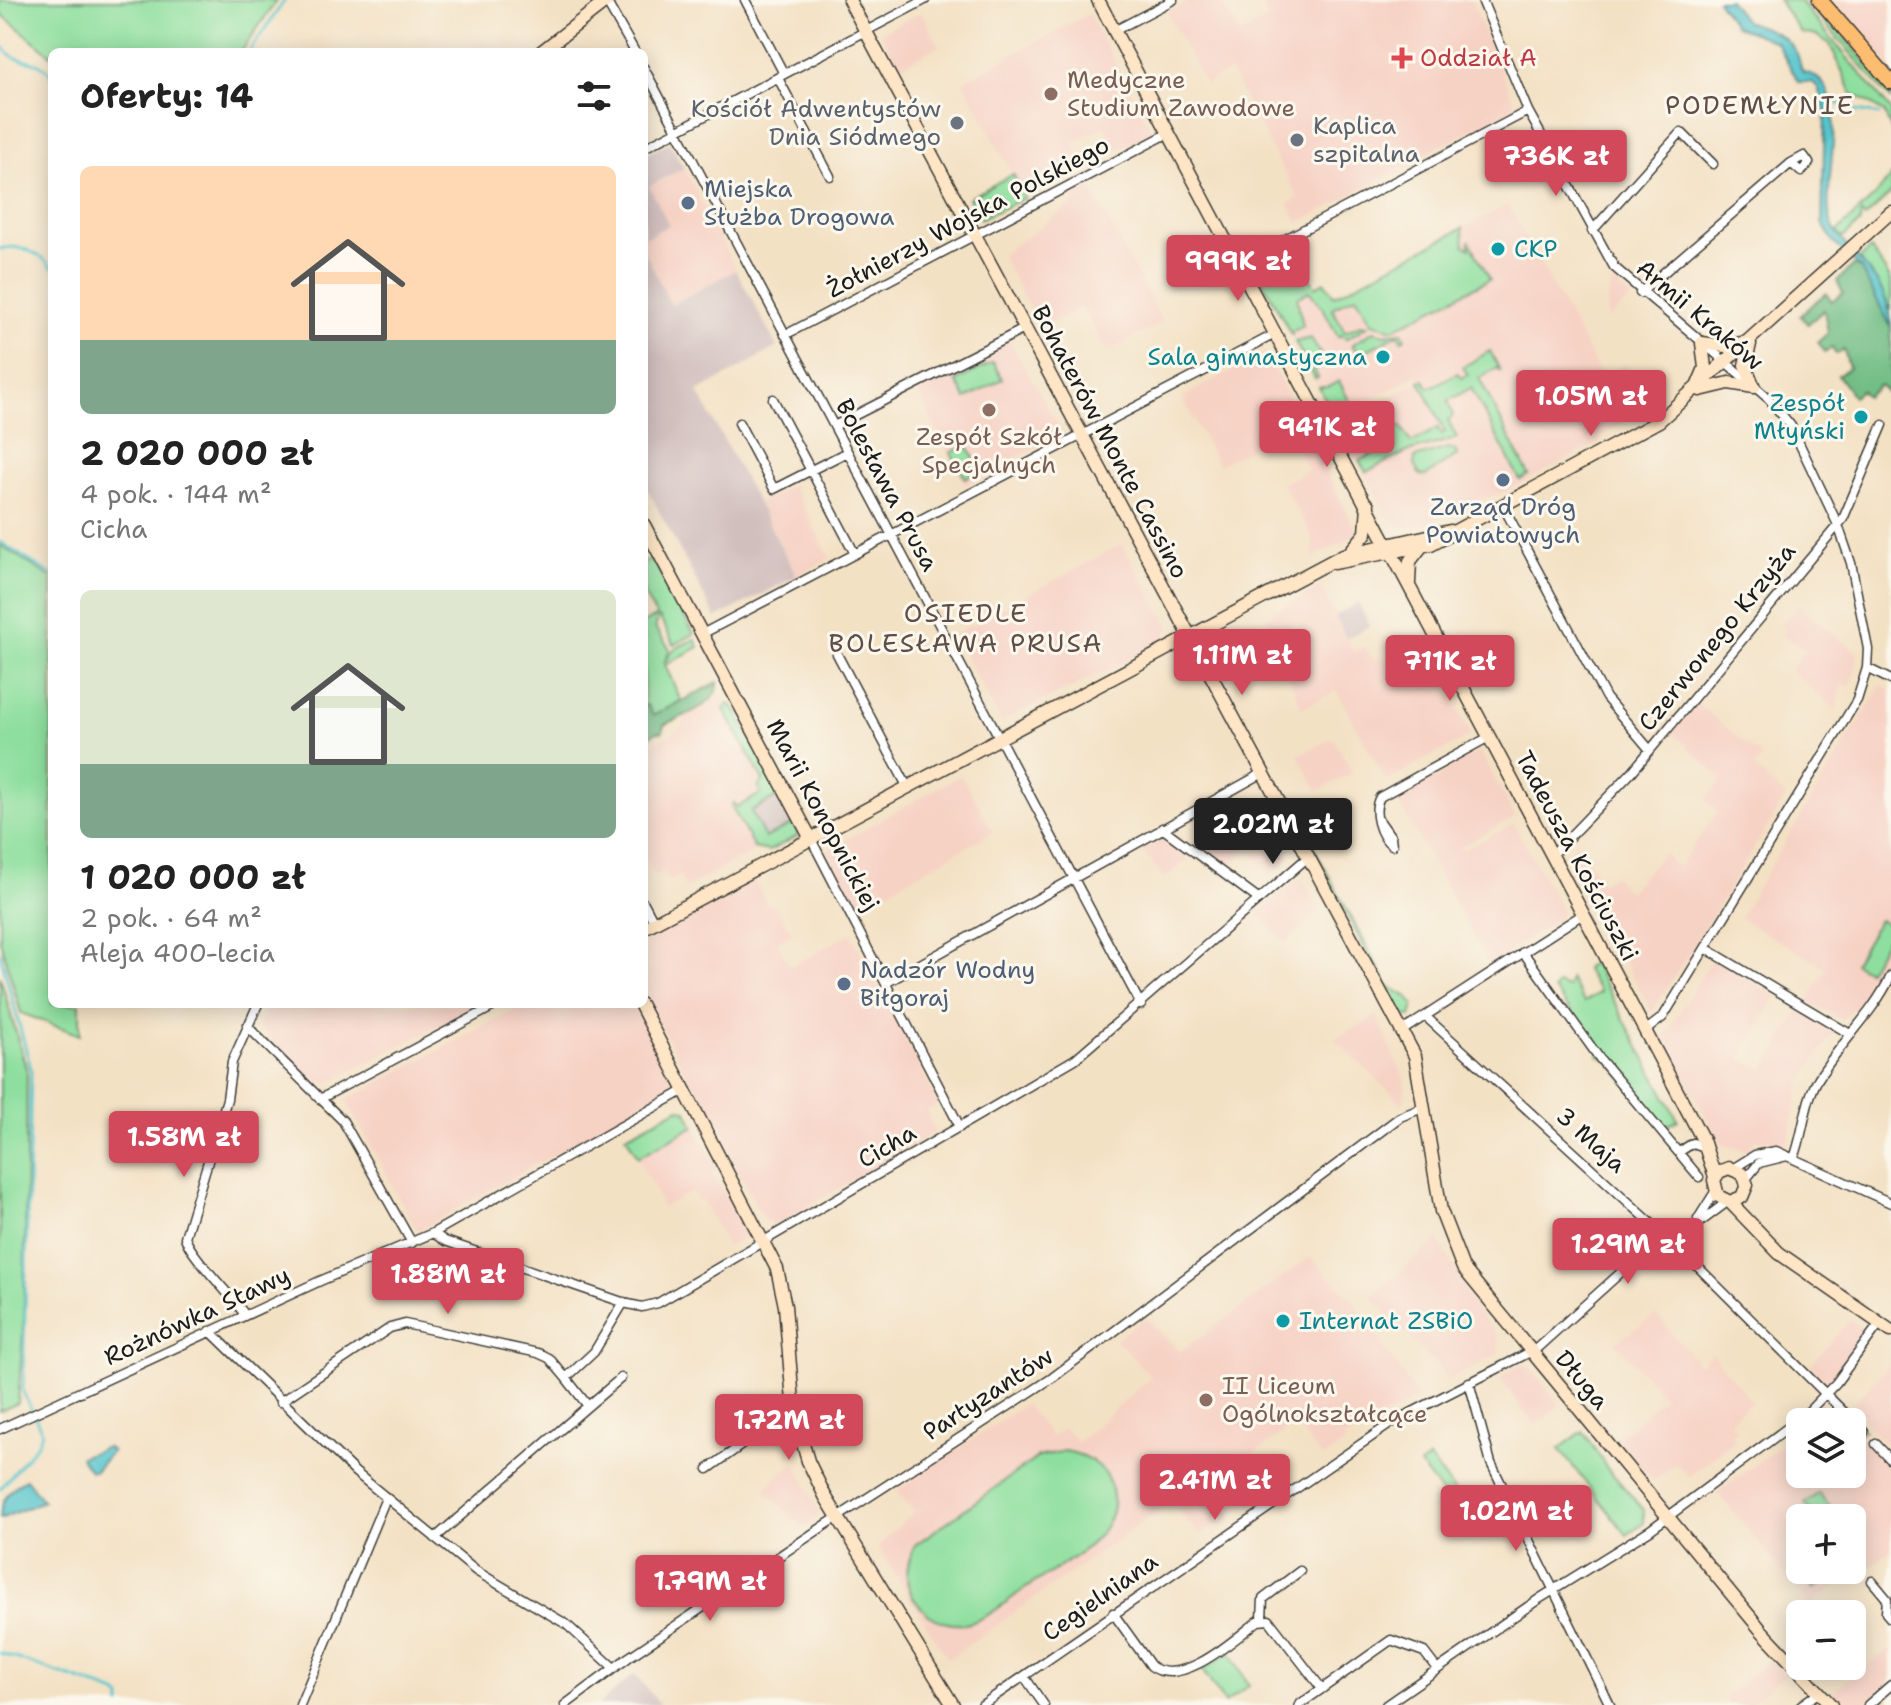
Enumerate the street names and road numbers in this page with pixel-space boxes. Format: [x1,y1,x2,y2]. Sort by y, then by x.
street label: Żołnierzy Wojska Polskiego [821,129,1115,305]
street label: Armii Kraków [1630,252,1770,378]
street label: Bohaterów Monte Cassino [1024,300,1196,584]
street label: Bolesława Prusa [828,393,946,577]
street label: Czerwonego Krzyża [1631,536,1803,738]
street label: Marii Konopnickiej [759,713,887,917]
street label: Tadeusza Kościuszki [1508,745,1646,967]
street label: 3 Maja [1549,1100,1633,1180]
street label: Cicha [852,1117,922,1175]
street label: Rożnówka Stawy [99,1259,295,1373]
street label: Partyzantów [917,1340,1059,1448]
street label: Długa [1548,1344,1616,1416]
street label: Cegielniana [1036,1545,1164,1649]

